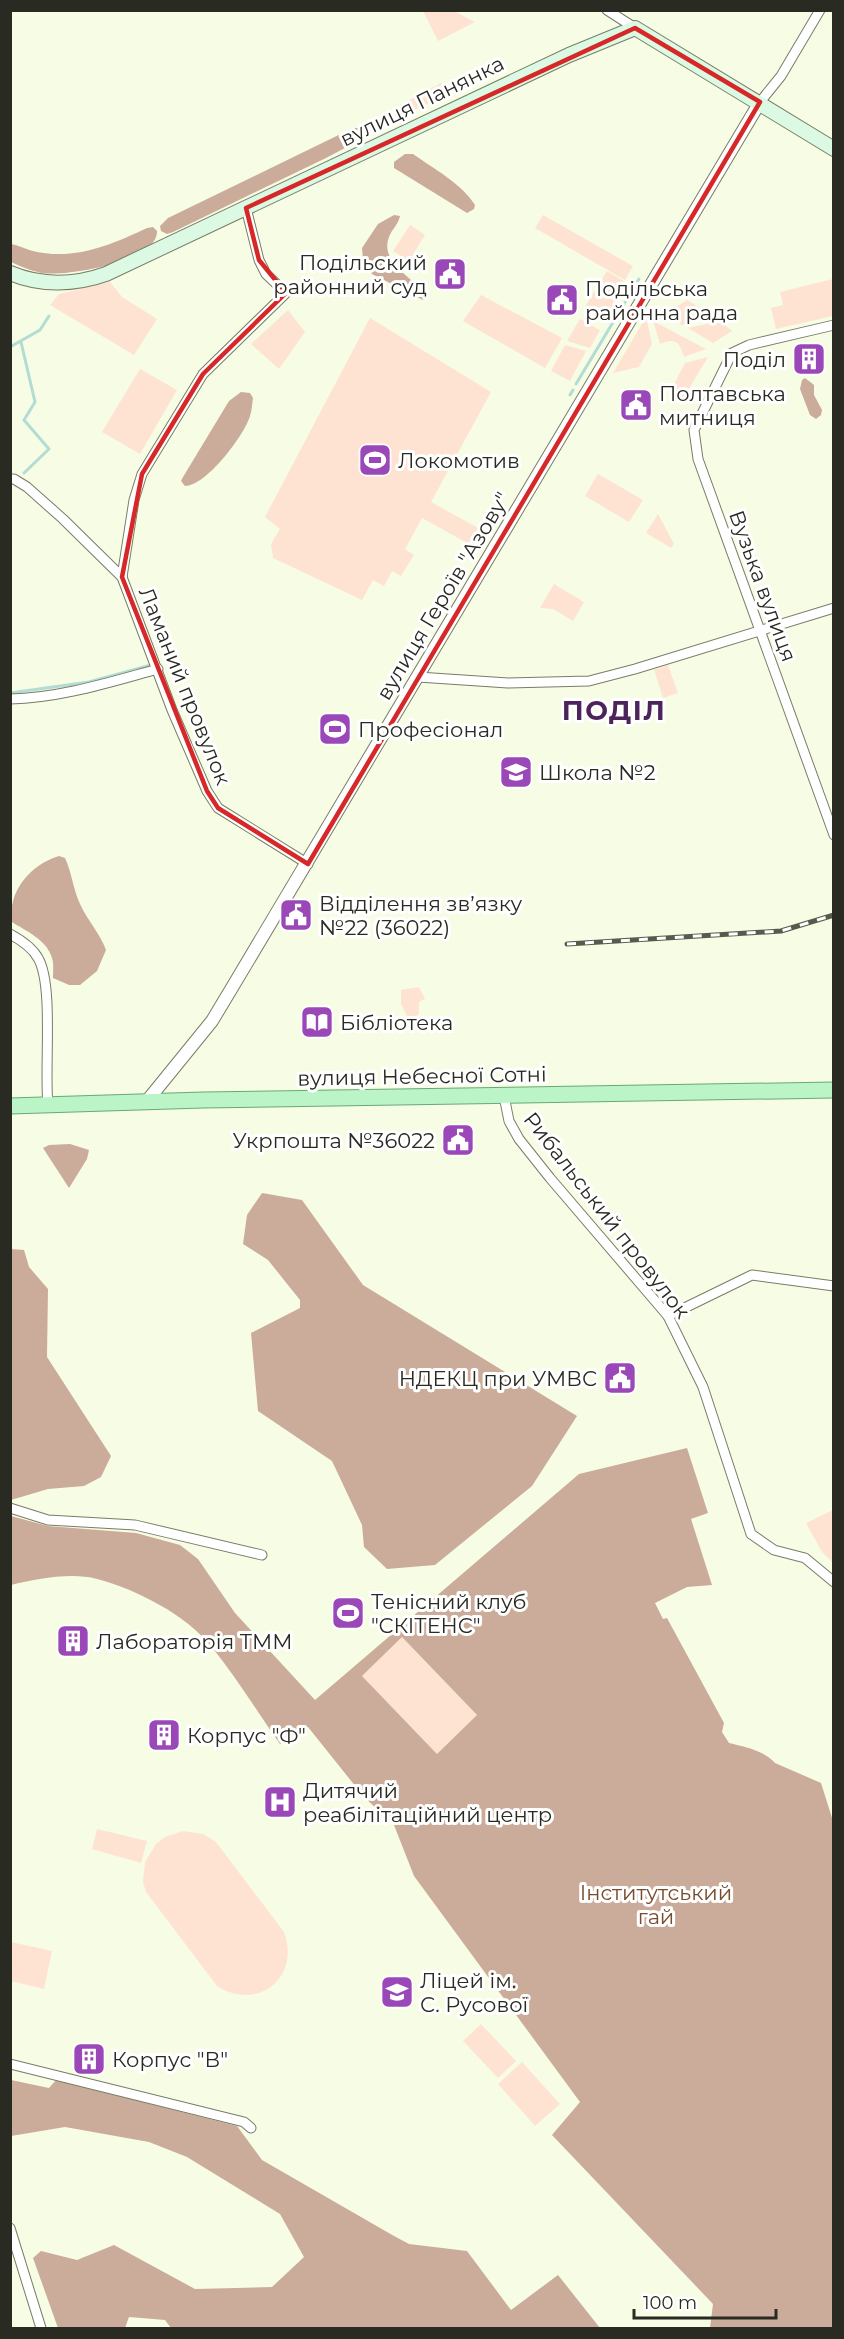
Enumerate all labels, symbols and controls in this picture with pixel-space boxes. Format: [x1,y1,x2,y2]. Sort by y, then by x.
street label: вулиця Панянка [336,50,508,152]
place label: Подільский районний суд [273,250,427,299]
public building icon: Подільский районний суд [432,256,468,292]
place label: Подільська районна рада [585,276,738,325]
public building icon: Подільська районна рада [544,282,580,318]
building icon: Поділ [791,341,827,377]
place label: Поділ [723,347,786,372]
place label: Полтавська митниця [659,381,786,430]
public building icon: Полтавська митниця [618,387,654,423]
sports icon: Локомотив [357,442,393,478]
place label: Локомотив [398,448,520,473]
street label: вулиця Героїв "Азову" [371,488,515,704]
street label: Вузька вулиця [724,507,802,665]
street label: Ламаний провулок [134,584,236,788]
district label: ПОДІЛ [562,694,666,727]
sports icon: Професіонал [317,711,353,747]
place label: Професіонал [358,717,503,742]
school or university icon: Школа №2 [498,754,534,790]
place label: Школа №2 [539,760,656,785]
place label: Відділення зв’язку №22 (36022) [319,891,523,940]
public building icon: Відділення зв’язку №22 (36022) [278,897,314,933]
library icon: Бібліотека [299,1004,335,1040]
place label: Бібліотека [340,1010,453,1035]
street label: вулиця Небесної Сотні [297,1061,547,1091]
street label: Рибальський провулок [519,1107,695,1323]
public building icon: Укрпошта №36022 [440,1122,476,1158]
place label: Укрпошта №36022 [233,1128,435,1153]
public building icon: НДЕКЦ при УМВС [602,1360,638,1396]
place label: НДЕКЦ при УМВС [399,1366,597,1391]
place label: Тенісний клуб "СКІТЕНС" [371,1589,526,1638]
sports icon: Тенісний клуб "СКІТЕНС" [330,1595,366,1631]
building icon: Лабораторія ТММ [55,1623,91,1659]
place label: Лабораторія ТММ [96,1629,292,1654]
building icon: Корпус "Ф" [146,1717,182,1753]
place label: Корпус "Ф" [187,1723,306,1748]
place label: Дитячий реабілітаційний центр [303,1778,552,1827]
hospital icon: Дитячий реабілітаційний центр [262,1784,298,1820]
park label: Інститутський гай [580,1880,732,1929]
place label: Ліцей ім. С. Русової [420,1968,529,2017]
school or university icon: Ліцей ім. С. Русової [379,1974,415,2010]
building icon: Корпус "В" [71,2041,107,2077]
place label: Корпус "В" [112,2047,228,2072]
scale bar [634,2282,776,2320]
text: 100 m [643,2292,697,2314]

